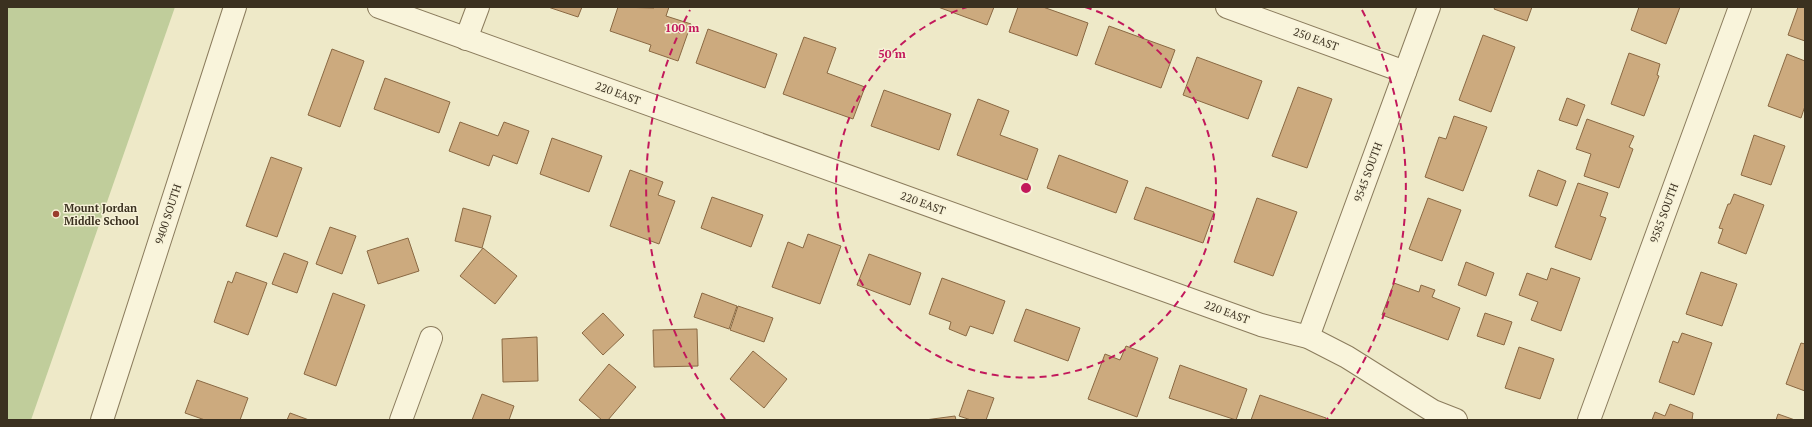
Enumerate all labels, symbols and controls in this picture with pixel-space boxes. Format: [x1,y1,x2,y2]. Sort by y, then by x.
text: 100 m [665,20,699,35]
street label: 250 EAST [1292,24,1341,54]
text: 50 m [878,46,906,61]
street label: 220 EAST [594,78,643,108]
street label: 9545 SOUTH [1351,140,1385,204]
centre of rings [1019,181,1033,195]
street label: 9585 SOUTH [1647,181,1681,245]
street label: 9400 SOUTH [152,182,184,246]
street label: 220 EAST [899,188,948,218]
place label: Mount Jordan Middle School [64,201,139,228]
marker: Mount Jordan Middle School [51,209,61,219]
street label: 220 EAST [1203,297,1252,327]

